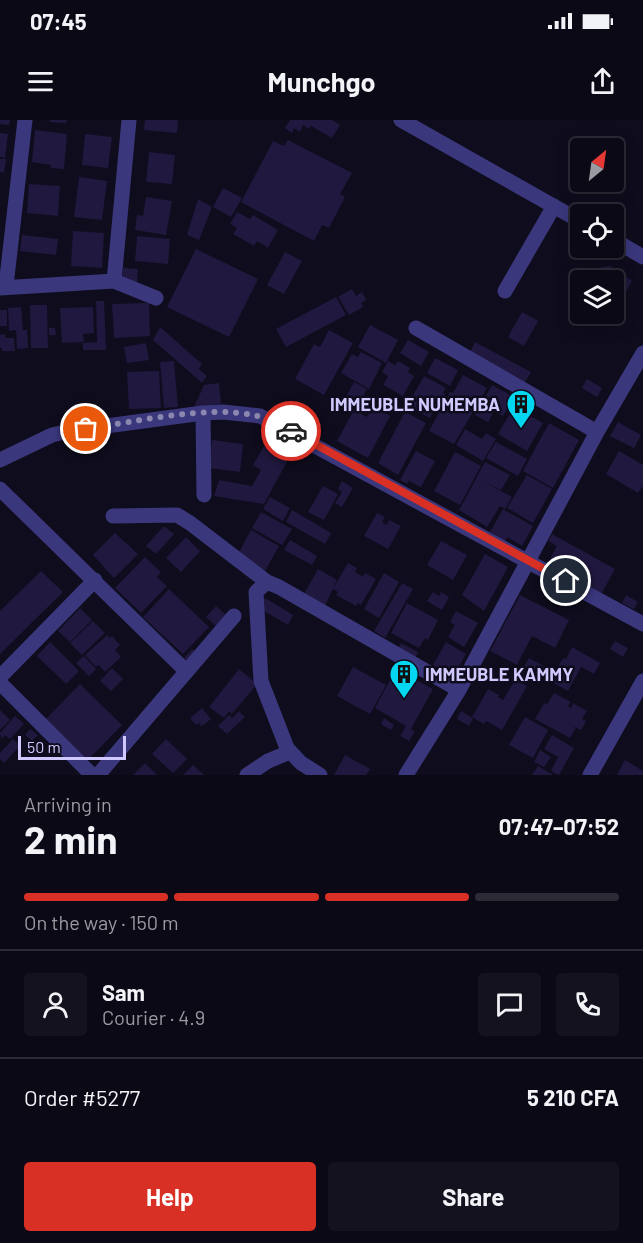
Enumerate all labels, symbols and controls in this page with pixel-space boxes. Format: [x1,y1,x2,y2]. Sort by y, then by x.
text: 07:45 [30,8,87,34]
icon: menu [24,65,57,98]
text: Munchgo [267,65,376,97]
icon: share [586,65,619,98]
north arrow [570,138,624,192]
map controls [570,138,624,324]
button: locate [570,204,624,258]
button: layers [570,270,624,324]
building icon: IMMEUBLE NUMEMBA [505,388,537,430]
place label: IMMEUBLE NUMEMBA [330,393,500,415]
courier [261,401,321,461]
pin [60,403,111,454]
icon: bag [69,412,102,445]
icon: car [275,415,308,448]
pin [540,555,591,606]
icon: home [549,564,582,597]
building icon: IMMEUBLE KAMMY [388,658,420,700]
place label: IMMEUBLE KAMMY [425,663,573,685]
scale bar [18,733,126,760]
text: 50 m [27,737,61,756]
text: Arriving in [24,792,112,816]
text: 07:47–07:52 [499,813,619,839]
text: 2 min [24,815,117,862]
text: On the way · 150 m [24,910,179,934]
button: person [24,973,87,1036]
button: chat [478,973,541,1036]
button: phone [556,973,619,1036]
text: Sam [102,979,145,1005]
text: Courier · 4.9 [102,1005,205,1029]
text: Order #5277 [24,1084,140,1110]
text: 5 210 CFA [527,1084,619,1110]
button: Help [24,1162,316,1231]
button: Share [328,1162,619,1231]

